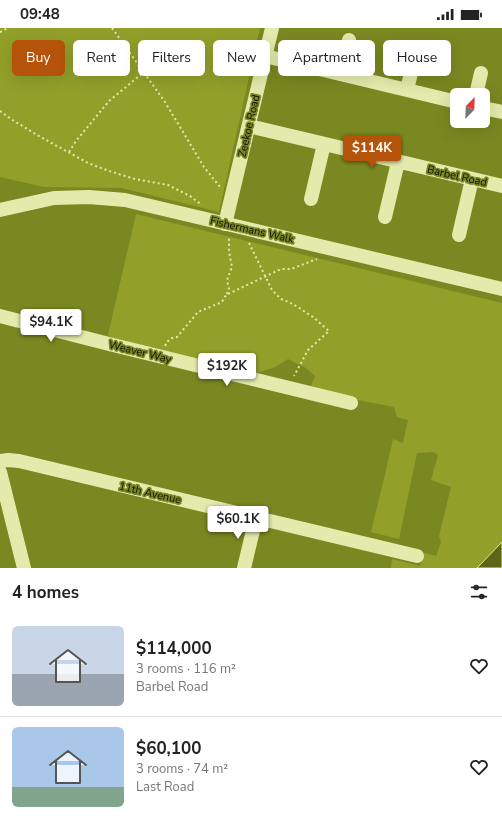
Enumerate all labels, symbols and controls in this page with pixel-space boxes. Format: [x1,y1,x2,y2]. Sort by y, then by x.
text: 09:48 [20,4,60,24]
chip: Buy [12,40,65,76]
chip: Rent [73,40,130,76]
chip: Filters [138,40,205,76]
chip: New [213,40,270,76]
chip: Apartment [278,40,375,76]
chip: House [383,40,451,76]
north arrow [450,88,490,128]
map controls [450,88,490,128]
street label: Zeekoe Road [235,93,263,159]
pin: $114K [344,135,400,169]
text: $114K [352,139,392,157]
street label: Barbel Road [426,162,488,190]
street label: Fishermans Walk [209,213,296,247]
pin: $94.1K [18,309,84,343]
text: $94.1K [29,313,73,331]
street label: Weaver Way [107,337,173,367]
pin: $192K [199,353,255,387]
text: $192K [207,357,247,375]
street label: 11th Avenue [117,479,183,507]
pin: $60.1K [205,506,271,540]
text: $60.1K [216,510,260,528]
text: 4 homes [12,581,79,604]
icon: filters [468,581,490,603]
text: $114,000 [136,637,212,660]
icon: home [44,642,92,690]
icon: heart [468,655,490,677]
text: 3 rooms · 116 m² [136,660,236,678]
text: Barbel Road [136,678,208,696]
text: $60,100 [136,737,201,760]
icon: home [44,743,92,791]
icon: heart [468,756,490,778]
text: 3 rooms · 74 m² [136,760,228,778]
text: Last Road [136,778,194,796]

